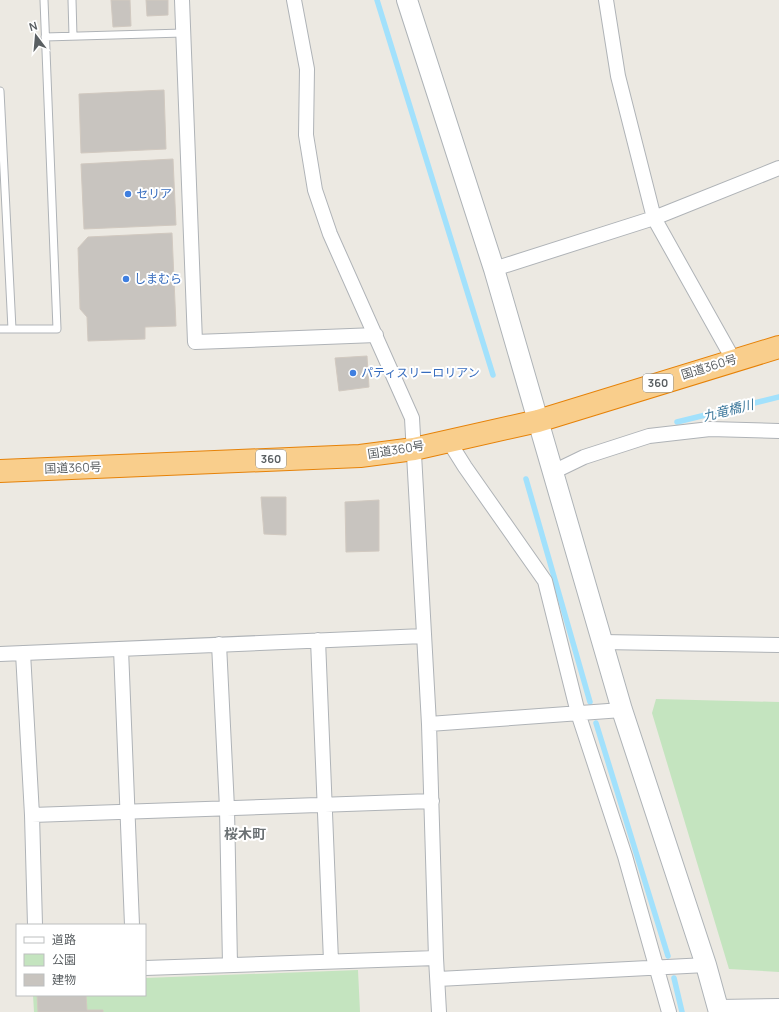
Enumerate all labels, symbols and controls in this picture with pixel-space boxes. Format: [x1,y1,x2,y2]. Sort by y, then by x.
north arrow [16,16,56,56]
text: N [27,18,39,34]
place label: セリア [136,185,172,202]
marker: セリア [123,189,133,199]
place label: しまむら [134,270,182,287]
marker: しまむら [121,274,131,284]
street label: 国道360号 [679,350,739,383]
place label: パティスリーロリアン [361,364,480,381]
marker: パティスリーロリアン [348,368,358,378]
road number: 360 [643,374,673,392]
water label: 九竜橋川 [701,394,757,425]
street label: 国道360号 [366,437,426,462]
road number: 360 [256,450,286,468]
street label: 国道360号 [44,458,102,477]
district label: 桜木町 [224,824,266,843]
legend [16,924,146,996]
text: 道路 [52,931,76,948]
text: 公園 [52,951,76,968]
text: 建物 [52,971,76,988]

